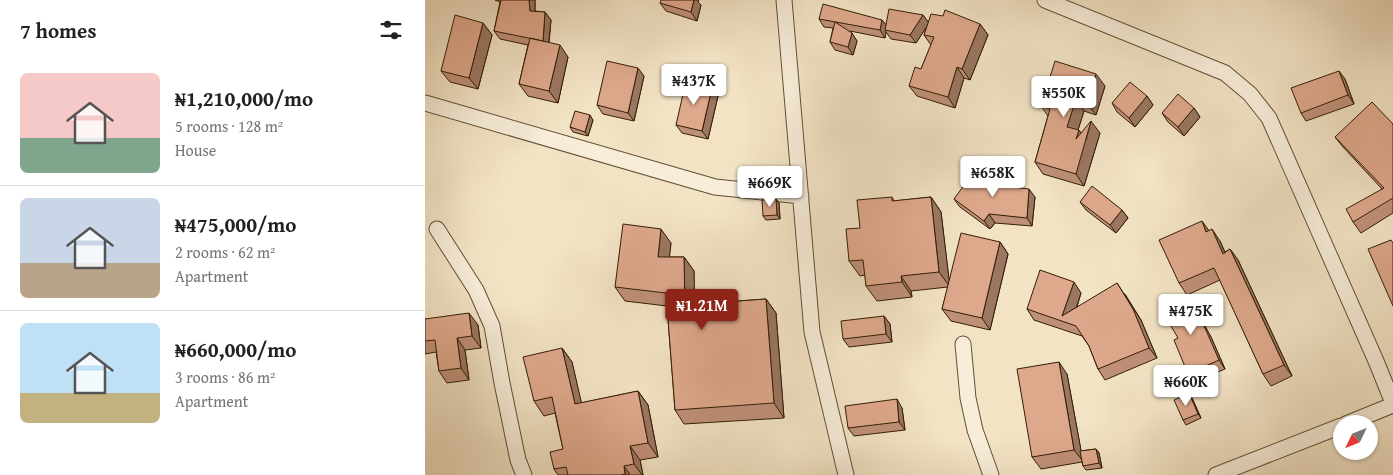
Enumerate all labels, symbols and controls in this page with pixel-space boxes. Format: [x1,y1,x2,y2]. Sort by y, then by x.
text: 7 homes [20,15,96,46]
icon: filters [377,16,405,44]
pin: ₦437K [659,64,729,106]
text: ₦437K [672,68,716,92]
pin: ₦550K [1029,76,1099,118]
text: ₦550K [1042,80,1086,104]
text: ₦1,210,000/mo [175,83,313,114]
icon: home [60,93,120,153]
text: 5 rooms · 128 m² [175,114,283,138]
text: House [175,138,216,162]
pin: ₦658K [958,156,1028,198]
text: ₦658K [971,160,1015,184]
pin: ₦669K [735,166,805,208]
text: ₦669K [748,170,792,194]
text: ₦475,000/mo [175,209,296,240]
icon: home [60,218,120,278]
text: 2 rooms · 62 m² [175,240,275,264]
text: Apartment [175,264,248,288]
pin: ₦1.21M [661,288,743,331]
text: ₦1.21M [676,293,728,317]
pin: ₦475K [1156,294,1226,336]
text: ₦475K [1169,298,1213,322]
text: ₦660,000/mo [175,334,296,365]
icon: home [60,343,120,403]
pin: ₦660K [1151,364,1221,407]
text: 3 rooms · 86 m² [175,365,275,389]
text: ₦660K [1164,369,1208,393]
text: Apartment [175,389,248,413]
north arrow [1333,415,1377,460]
map controls [1333,415,1378,460]

